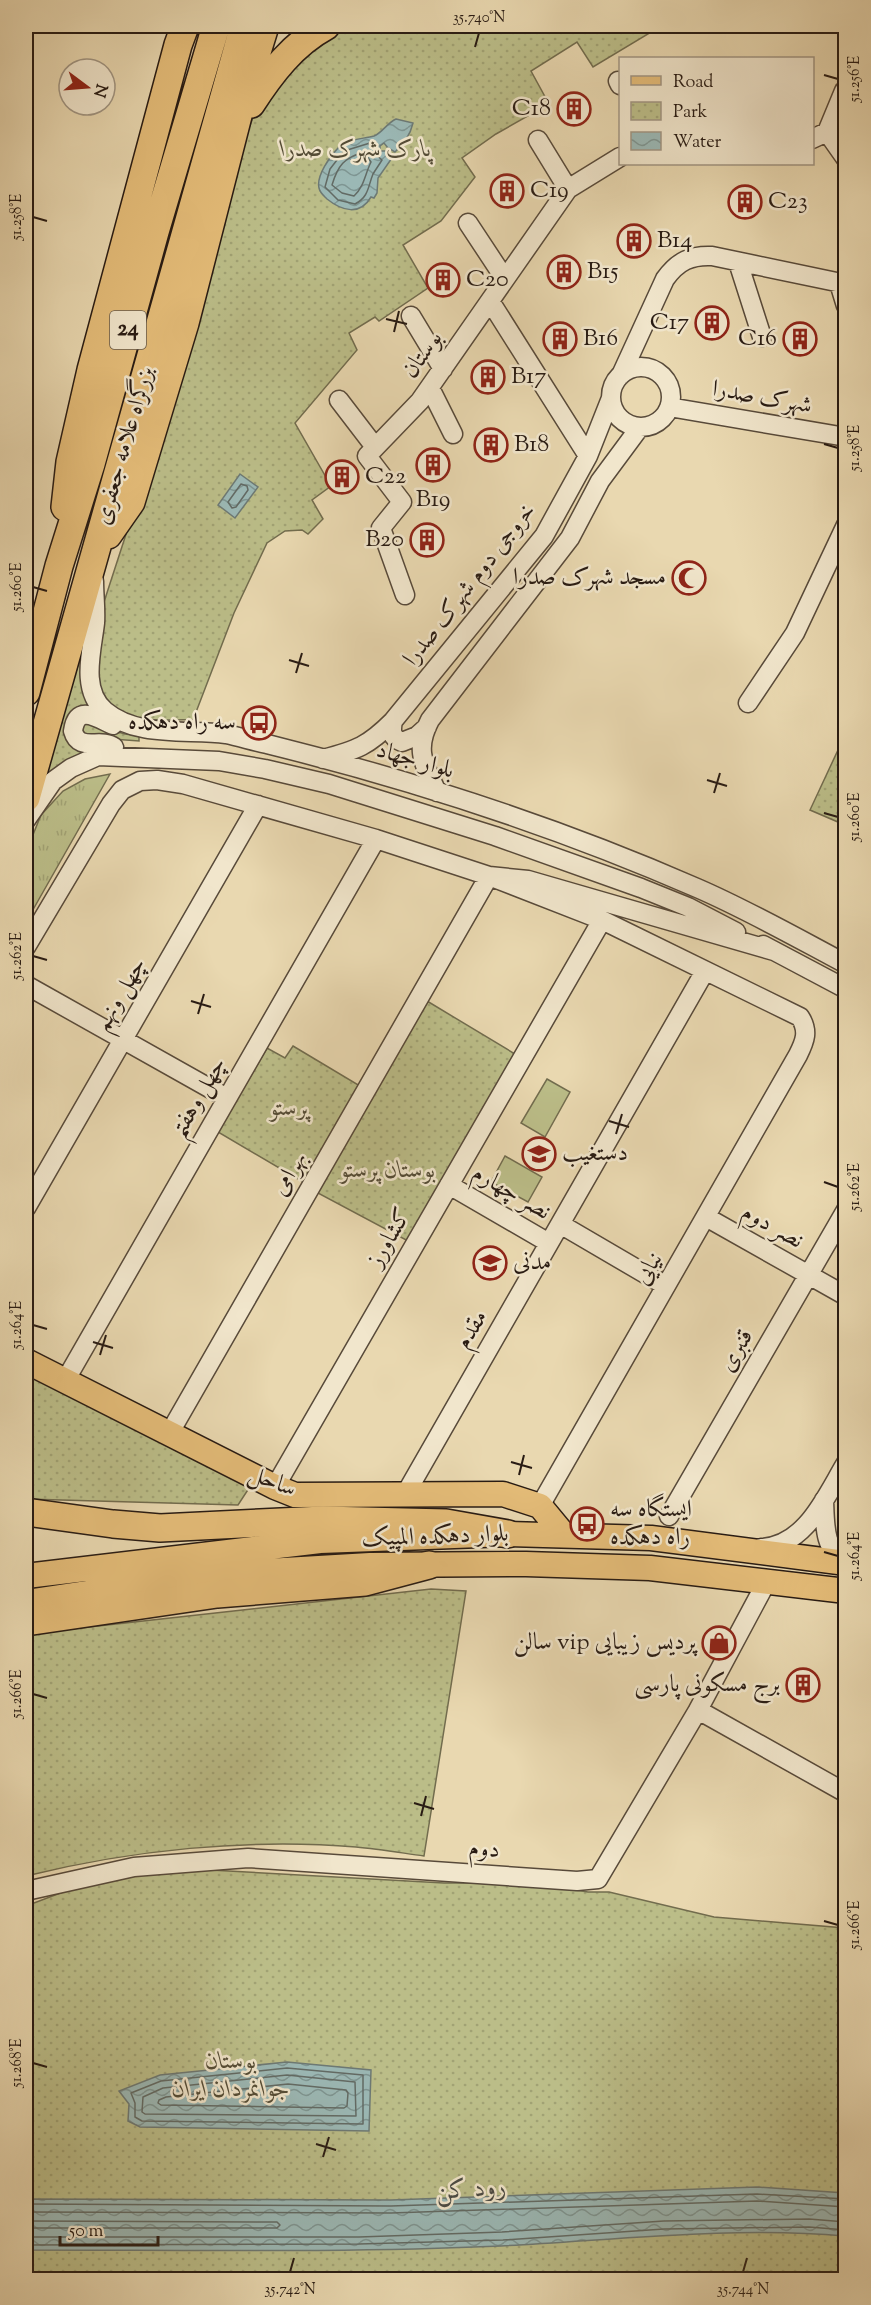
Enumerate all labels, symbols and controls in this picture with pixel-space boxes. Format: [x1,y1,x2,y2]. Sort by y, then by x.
text: 35.740°N [453,8,505,29]
text: 51.256°E [845,56,866,103]
north arrow [57,57,117,117]
legend [619,57,814,165]
text: Road [673,70,713,96]
text: N [86,81,112,100]
building icon: C18 [556,91,592,127]
place label: C18 [512,92,551,126]
text: Park [673,100,708,126]
text: Water [673,130,722,156]
park label: پارک شهرک صدرا [279,133,434,167]
building icon: C19 [489,173,525,209]
place label: C19 [530,174,569,208]
building icon: C23 [727,184,763,220]
place label: C23 [768,185,808,219]
text: 51.258°E [7,194,28,241]
building icon: B14 [616,223,652,259]
place label: B14 [657,224,692,258]
building icon: B15 [546,254,582,290]
place label: B15 [587,255,619,289]
building icon: C20 [425,262,461,298]
place label: C20 [466,263,509,297]
building icon: C17 [694,305,730,341]
place label: C17 [650,306,689,340]
road number: 24 [110,311,146,349]
building icon: B16 [542,321,578,357]
building icon: C16 [782,321,818,357]
place label: B16 [583,322,618,356]
place label: C16 [738,322,777,356]
street label: بوستان [394,324,452,386]
building icon: B17 [470,359,506,395]
place label: B17 [511,360,546,394]
street label: بزرگراه علامه جعفری [85,363,164,529]
street label: شهرک صدرا [709,373,815,423]
text: 51.258°E [845,425,866,472]
building icon: B18 [473,427,509,463]
place label: B18 [514,428,549,462]
building icon: B19 [415,447,451,483]
building icon: C22 [324,459,360,495]
place label: C22 [365,460,406,494]
place label: B19 [416,483,450,517]
street label: خروجی دوم شهرک صدرا [395,496,546,675]
building icon: B20 [409,522,445,558]
place label: B20 [365,523,404,557]
mosque icon: مسجد شهرک صدرا [671,560,707,596]
place label: مسجد شهرک صدرا [513,561,666,595]
text: 51.260°E [7,562,28,613]
bus stop icon: سه راه دهکده [241,705,277,741]
place label: سه راه دهکده [128,706,236,740]
street label: بلوار جهاد [372,734,458,788]
text: 51.260°E [845,792,866,843]
text: 51.262°E [7,932,28,981]
street label: چهل ونهم [86,952,158,1040]
street label: چهل وهفتم [162,1051,240,1147]
park label: پرستو [268,1092,311,1126]
school or university icon: دستغیب [521,1136,557,1172]
place label: دستغیب [562,1137,628,1171]
street label: بهرامی [264,1145,316,1203]
park label: بوستان پرستو [339,1154,436,1188]
street label: نصر چهارم [464,1157,557,1231]
text: 51.262°E [845,1163,866,1212]
street label: نصر دوم [734,1196,809,1260]
street label: کشاورز [358,1202,421,1276]
school or university icon: مدنی [472,1245,508,1281]
place label: مدنی [513,1246,551,1280]
street label: نیایی [626,1246,672,1292]
text: 51.264°E [7,1301,28,1350]
street label: مقدم [447,1304,499,1357]
street label: قنبری [711,1323,763,1379]
street label: ساحل [243,1457,301,1507]
place label: ایستگاه سه راه دهکده [610,1493,692,1555]
bus stop icon: ایستگاه سه راه دهکده [569,1506,605,1542]
street label: بلوار دهکده المپیک [361,1517,509,1557]
text: 51.264°E [845,1532,866,1581]
shop icon: سالن vip پردیس زیبایی [701,1625,737,1661]
place label: سالن vip پردیس زیبایی [514,1626,699,1660]
building icon: برج مسکونی پارسی [785,1667,821,1703]
place label: برج مسکونی پارسی [634,1668,780,1704]
text: 51.266°E [7,1670,28,1719]
street label: دوم [467,1832,501,1870]
text: 51.266°E [845,1901,866,1950]
text: 51.268°E [7,2039,28,2088]
park label: بوستان جوانمردان ایران [172,2045,290,2107]
water label: رود کن [434,2169,508,2211]
scale bar [60,2209,158,2247]
text: 50 m [68,2219,104,2245]
text: 35.742°N [264,2280,316,2301]
text: 35.744°N [717,2280,769,2301]

